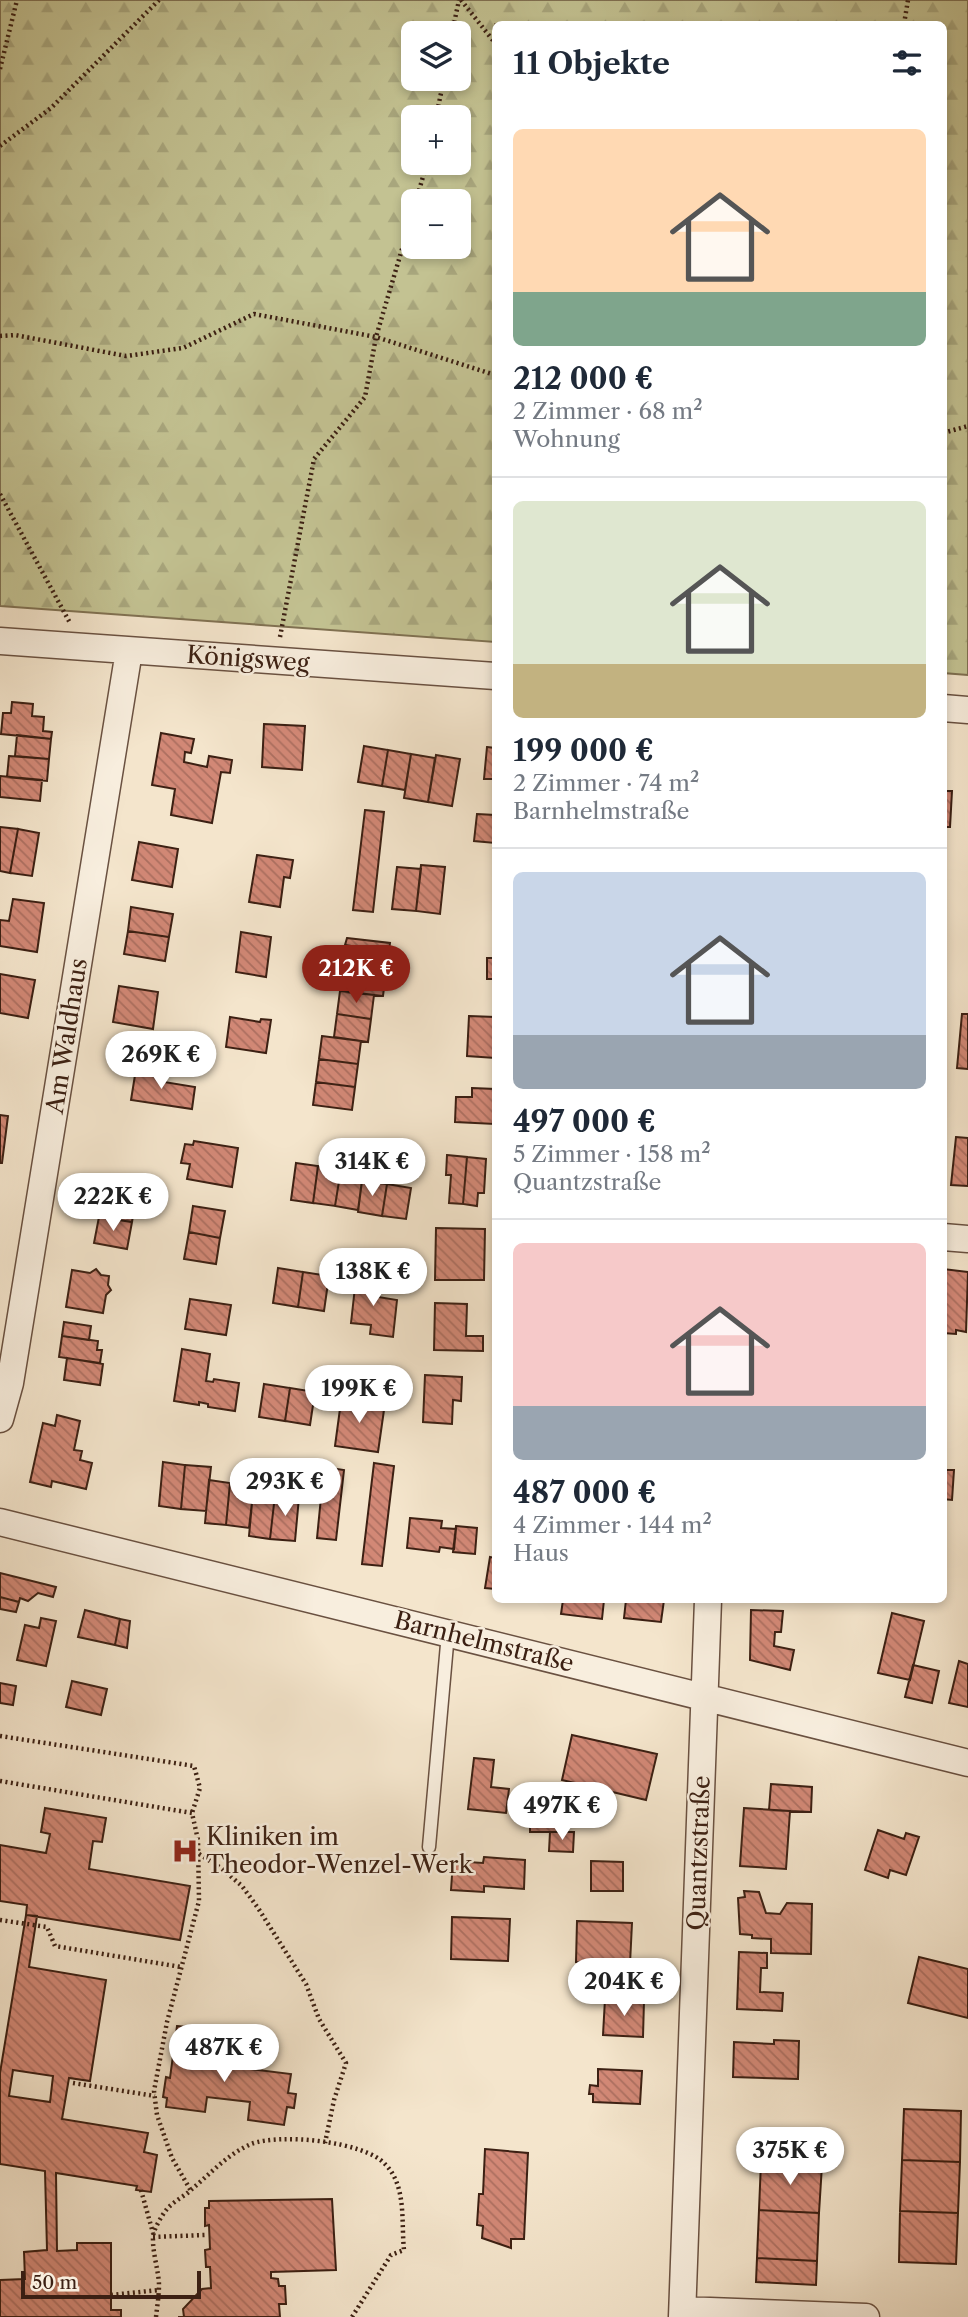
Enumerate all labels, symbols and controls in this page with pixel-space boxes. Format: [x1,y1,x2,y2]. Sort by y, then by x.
map controls [401,21,471,259]
button: layers [401,21,471,91]
icon: filters [888,44,926,82]
text: 11 Objekte [513,45,670,82]
button: + [401,105,471,175]
icon: home [657,174,783,300]
button: − [401,189,471,259]
text: 212 000 € [513,360,653,397]
text: 2 Zimmer · 68 m² [513,397,703,425]
text: Wohnung [513,425,620,453]
icon: home [657,546,783,672]
street label: Königsweg [186,640,311,677]
text: 199 000 € [513,732,654,769]
text: 2 Zimmer · 74 m² [513,769,699,797]
text: Barnhelmstraße [513,797,689,825]
icon: home [657,917,783,1043]
pin: 212K € [299,946,413,1005]
text: 212K € [318,954,394,982]
street label: Am Waldhaus [40,956,93,1117]
pin: 269K € [104,1032,218,1091]
text: 269K € [121,1040,201,1068]
text: 497 000 € [513,1103,656,1140]
pin: 314K € [315,1138,429,1198]
text: 5 Zimmer · 158 m² [513,1140,711,1168]
text: 314K € [334,1147,410,1175]
text: Quantzstraße [513,1168,661,1196]
pin: 222K € [56,1174,170,1233]
text: 222K € [74,1182,152,1210]
pin: 138K € [316,1248,430,1308]
text: 138K € [335,1257,411,1285]
icon: home [657,1288,783,1414]
pin: 199K € [302,1366,416,1425]
text: 199K € [321,1374,397,1402]
pin: 293K € [228,1458,342,1518]
text: 293K € [246,1467,324,1495]
text: 487 000 € [513,1474,656,1511]
text: 4 Zimmer · 144 m² [513,1511,712,1539]
text: Haus [513,1539,569,1567]
street label: Barnhelmstraße [391,1605,577,1678]
street label: Quantzstraße [681,1775,716,1931]
pin: 497K € [505,1783,619,1842]
text: 497K € [523,1791,601,1819]
place label: Kliniken im Theodor-Wenzel-Werk [206,1822,474,1879]
hospital icon: Kliniken im Theodor-Wenzel-Werk [170,1836,200,1866]
pin: 204K € [567,1958,681,2018]
text: 204K € [584,1967,664,1995]
pin: 487K € [167,2024,281,2084]
text: 487K € [185,2033,263,2061]
pin: 375K € [733,2128,847,2187]
text: 375K € [752,2136,828,2164]
scale bar [21,2268,201,2300]
text: 50 m [32,2271,77,2294]

